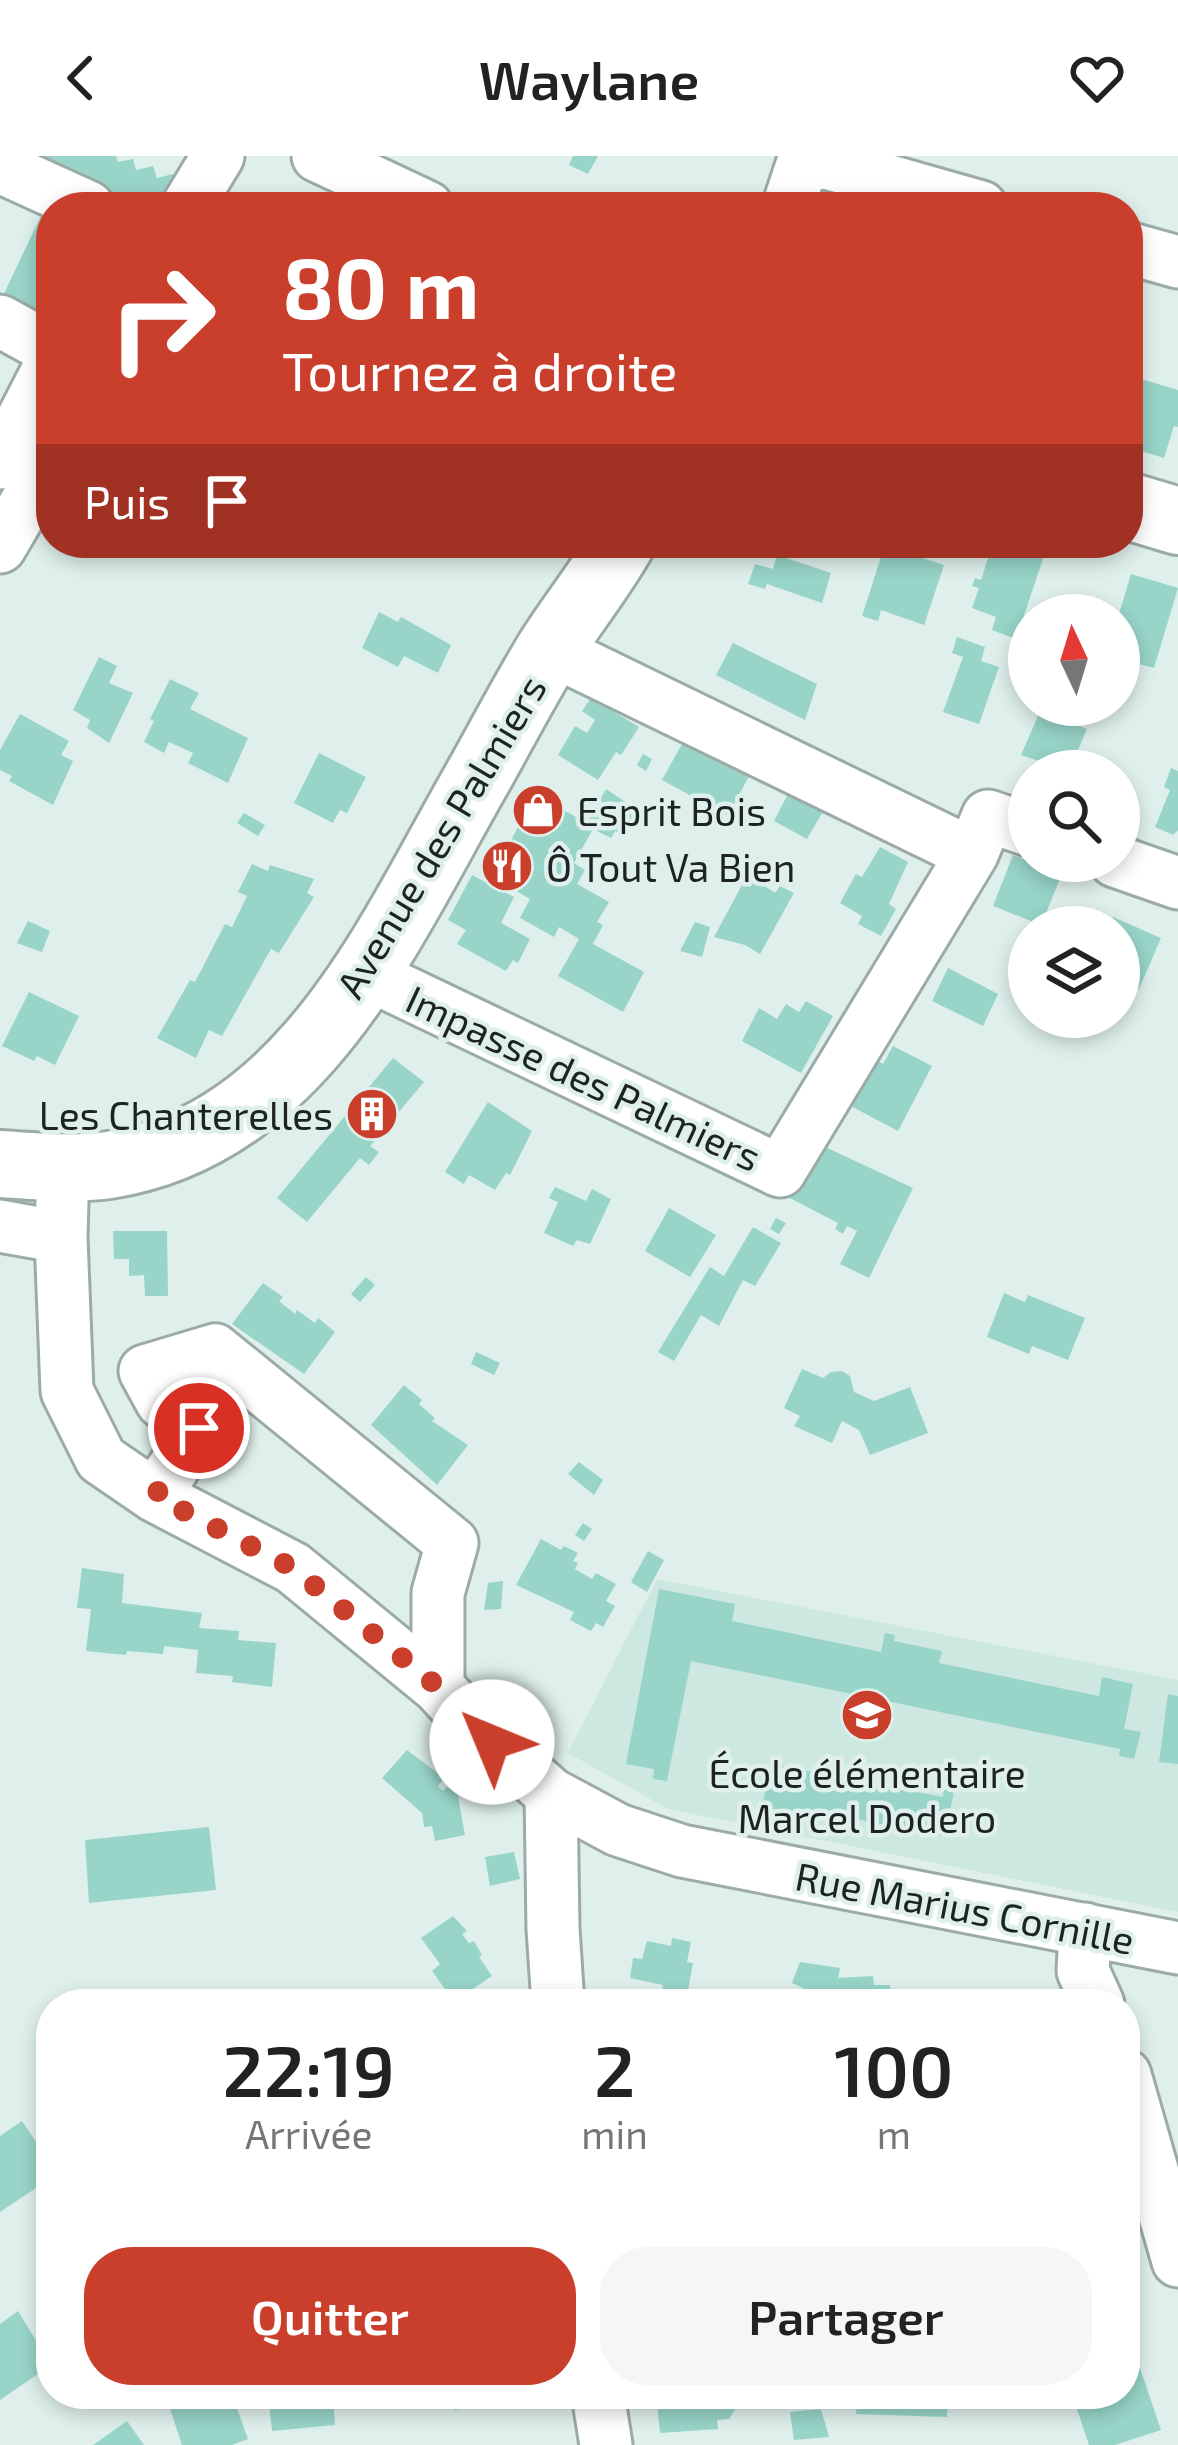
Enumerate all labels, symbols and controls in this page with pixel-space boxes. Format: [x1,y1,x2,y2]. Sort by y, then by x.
icon: back [48,45,114,111]
icon: heart [1064,45,1130,111]
text: Waylane [479,46,699,111]
text: 80 m [282,235,479,336]
icon: right [84,240,240,396]
text: Tournez à droite [282,337,678,402]
icon: arrive [194,468,260,534]
text: Puis [84,474,170,528]
north arrow [1008,594,1140,726]
map controls [1008,594,1140,1038]
street label: Avenue des Palmiers [325,666,555,1006]
button: search [1008,750,1140,882]
shop icon: Esprit Bois [510,782,566,838]
place label: Esprit Bois [577,787,766,834]
restaurant icon: Ô Tout Va Bien [479,838,535,894]
place label: Ô Tout Va Bien [546,843,795,890]
button: layers [1008,906,1140,1038]
street label: Impasse des Palmiers [399,974,769,1180]
building icon: Les Chanterelles [344,1086,400,1142]
place label: Les Chanterelles [39,1091,333,1138]
pin [148,1377,250,1479]
icon: arrive [166,1395,232,1461]
position arrow [429,1679,555,1805]
school or university icon: École élémentaire Marcel Dodero [839,1687,895,1743]
place label: École élémentaire Marcel Dodero [708,1749,1026,1841]
street label: Rue Marius Cornille [792,1851,1138,1963]
text: 22:19 [222,2025,395,2111]
text: 2 [594,2025,635,2111]
text: 100 [834,2025,954,2111]
text: Arrivée [245,2110,372,2157]
text: min [581,2110,648,2157]
text: m [877,2110,911,2157]
button: Quitter [84,2247,576,2385]
button: Partager [600,2247,1092,2385]

